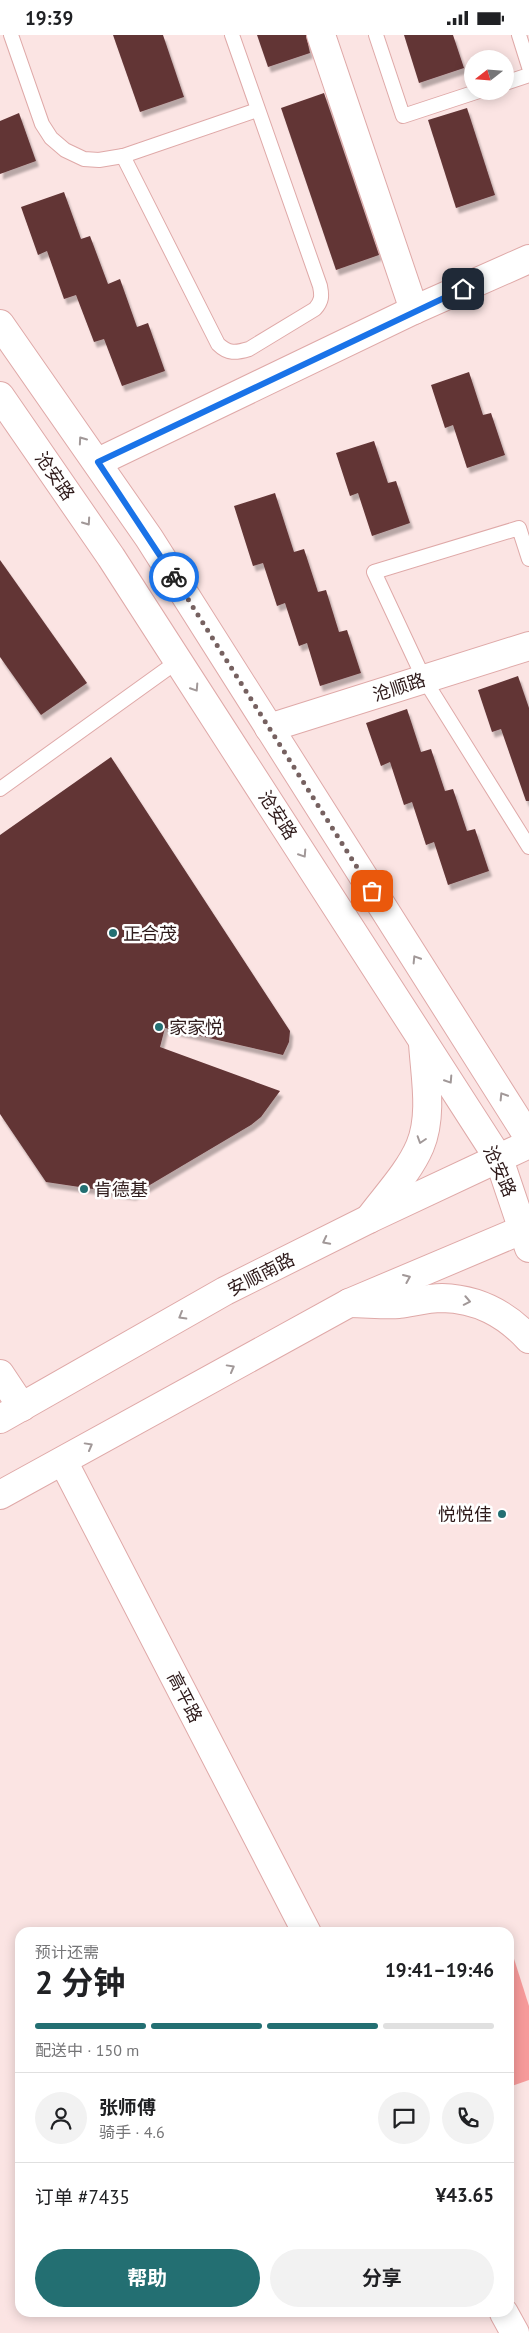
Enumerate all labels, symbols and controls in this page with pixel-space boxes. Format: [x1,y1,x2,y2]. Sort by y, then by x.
text: 19:39 [25,6,73,30]
north arrow [464,50,514,100]
map controls [464,50,514,100]
pin [442,268,484,310]
icon: home [449,275,477,303]
one-way arrow [79,436,88,446]
street label: 沧安路 [30,447,80,505]
one-way arrow [81,517,90,526]
courier [149,552,199,602]
icon: bike [160,563,188,591]
street label: 沧顺路 [370,668,428,706]
one-way arrow [189,682,199,691]
street label: 沧安路 [254,786,302,844]
one-way arrow [296,848,306,857]
pin [351,870,393,912]
icon: bag [358,877,386,905]
place label: 正合茂 [123,922,177,945]
marker: 正合茂 [107,927,119,939]
one-way arrow [412,956,422,965]
place label: 家家悦 [169,1016,223,1039]
marker: 家家悦 [153,1021,165,1033]
one-way arrow [443,1075,452,1084]
one-way arrow [500,1093,509,1102]
one-way arrow [417,1135,427,1143]
street label: 沧安路 [479,1142,521,1200]
place label: 肯德基 [94,1178,148,1201]
marker: 肯德基 [78,1183,90,1195]
one-way arrow [322,1235,331,1245]
street label: 安顺南路 [224,1247,298,1301]
one-way arrow [402,1274,411,1285]
one-way arrow [463,1296,472,1306]
one-way arrow [178,1310,187,1320]
one-way arrow [226,1364,235,1374]
one-way arrow [84,1443,93,1453]
place label: 悦悦佳 [438,1503,492,1526]
marker: 悦悦佳 [496,1508,508,1520]
street label: 高平路 [162,1668,208,1726]
text: 预计还需 [35,1942,99,1962]
text: 19:41–19:46 [385,1958,494,1982]
text: 2 分钟 [35,1961,125,2003]
text: 配送中 · 150 m [35,2040,139,2060]
button: person [35,2092,87,2144]
button: chat [378,2092,430,2144]
button: phone [442,2092,494,2144]
text: 张师傅 [99,2095,156,2119]
text: 骑手 · 4.6 [99,2122,165,2142]
text: ¥43.65 [435,2183,494,2207]
text: 订单 #7435 [35,2185,130,2209]
button: 帮助 [35,2249,260,2307]
button: 分享 [270,2249,494,2307]

